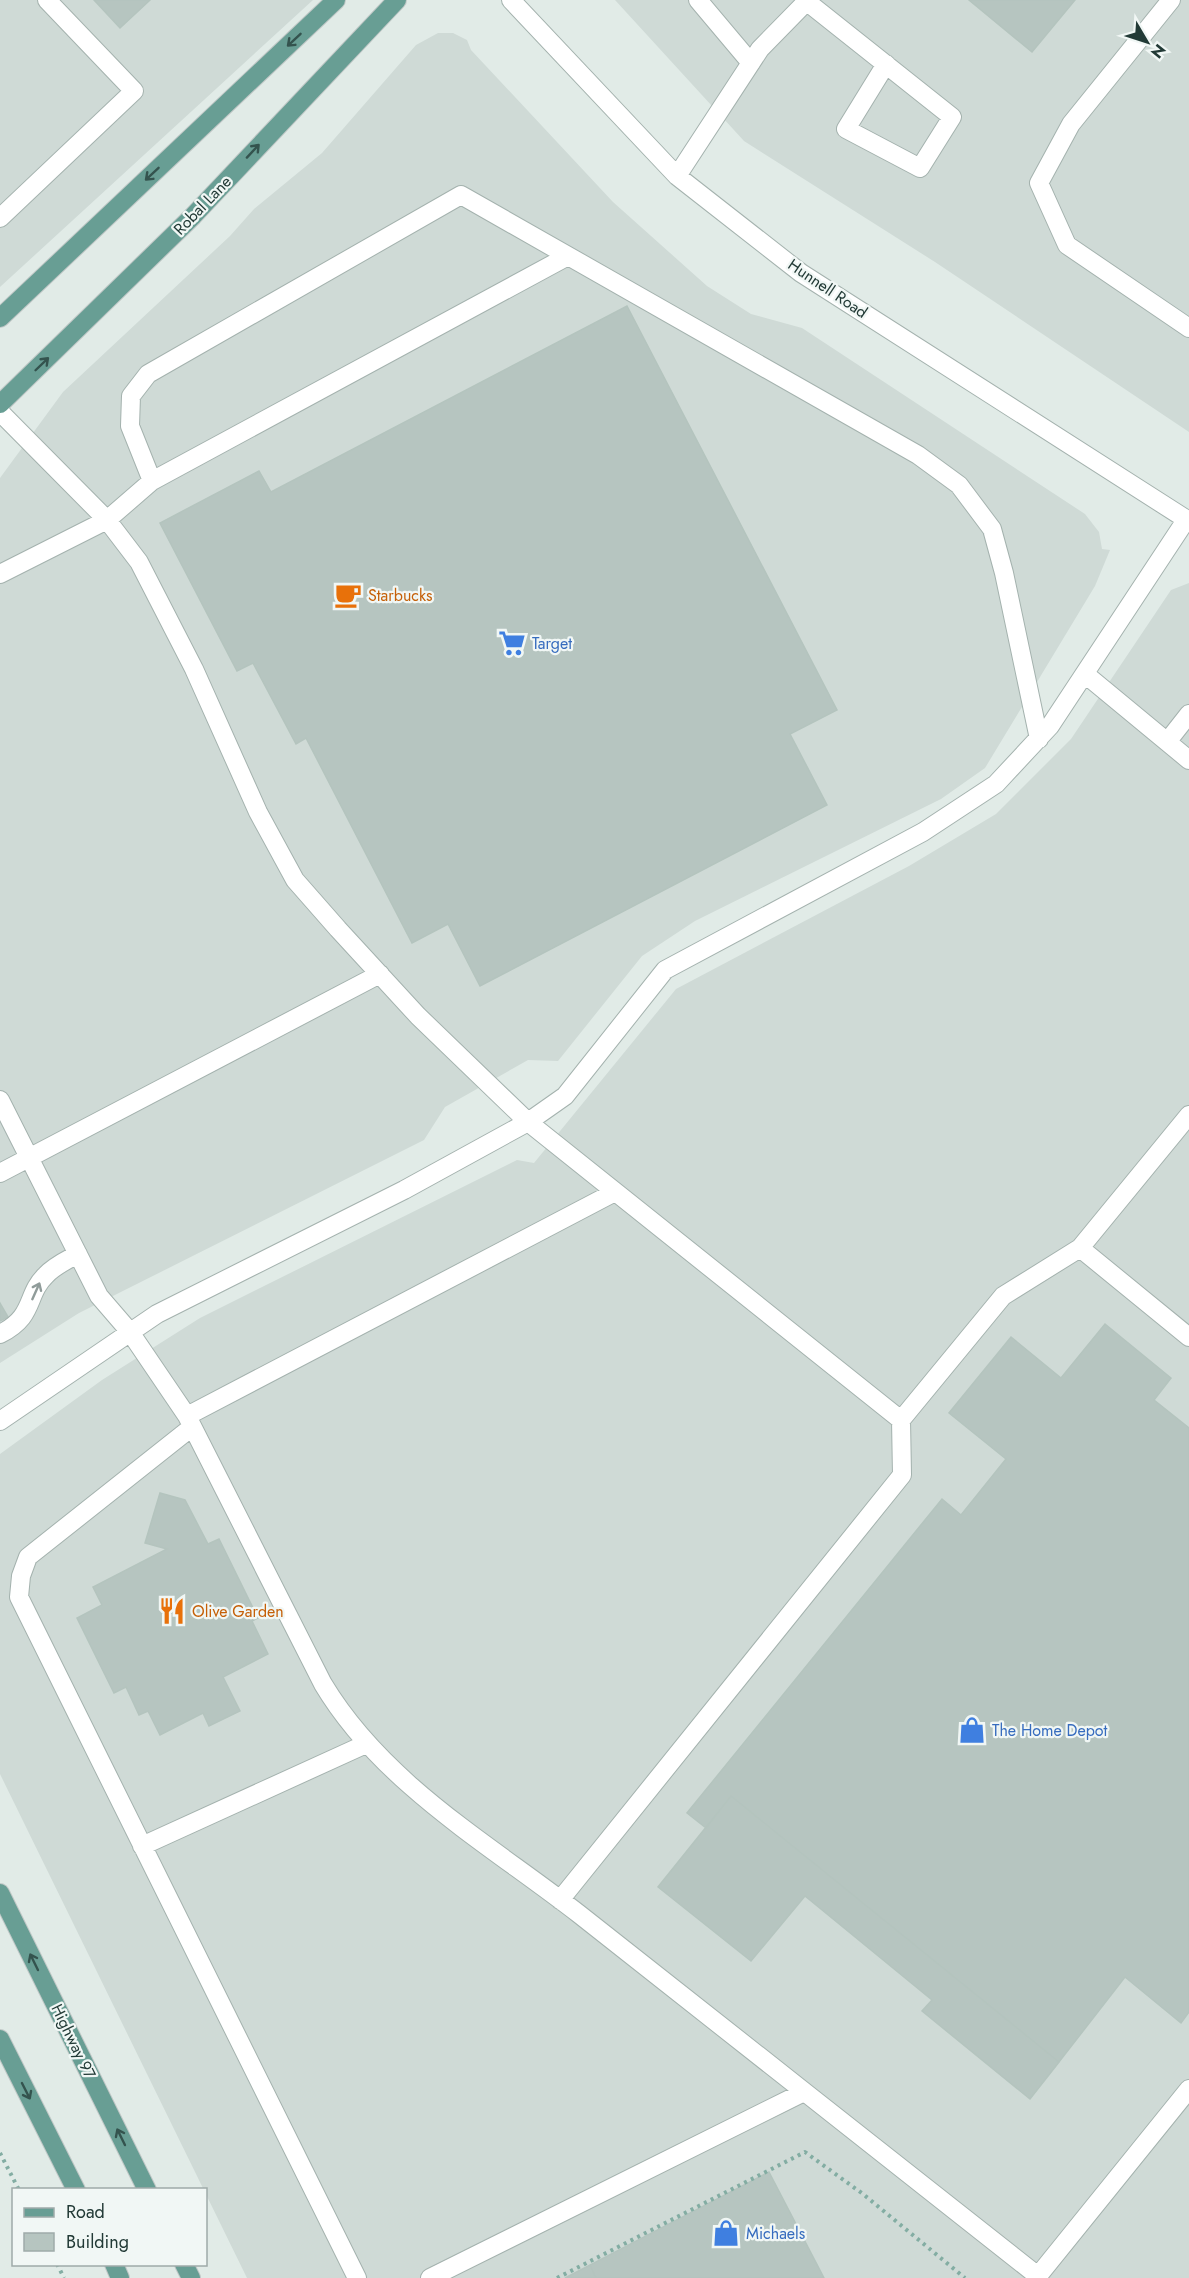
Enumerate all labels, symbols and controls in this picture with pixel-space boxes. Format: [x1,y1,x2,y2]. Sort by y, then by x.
north arrow [1117,12,1177,72]
one-way arrow [286,33,301,48]
text: N [1145,39,1171,63]
one-way arrow [246,144,260,159]
one-way arrow [145,167,160,181]
street label: Robal Lane [168,171,237,240]
street label: Hunnell Road [783,253,872,324]
one-way arrow [34,356,49,371]
cafe icon: Starbucks [333,580,363,610]
place label: Starbucks [368,584,432,607]
supermarket icon: Target [497,628,527,658]
place label: Target [532,632,572,655]
one-way arrow [31,1283,42,1301]
restaurant icon: Olive Garden [157,1596,187,1626]
place label: Olive Garden [192,1600,284,1623]
shop icon: The Home Depot [957,1715,987,1745]
place label: The Home Depot [992,1719,1108,1742]
one-way arrow [28,1954,40,1972]
street label: Highway 97 [46,2000,102,2083]
one-way arrow [21,2082,33,2100]
one-way arrow [115,2129,127,2146]
legend [12,2188,207,2266]
text: Road [66,2199,105,2225]
shop icon: Michaels [711,2218,741,2248]
place label: Michaels [746,2222,805,2245]
text: Building [66,2229,129,2255]

